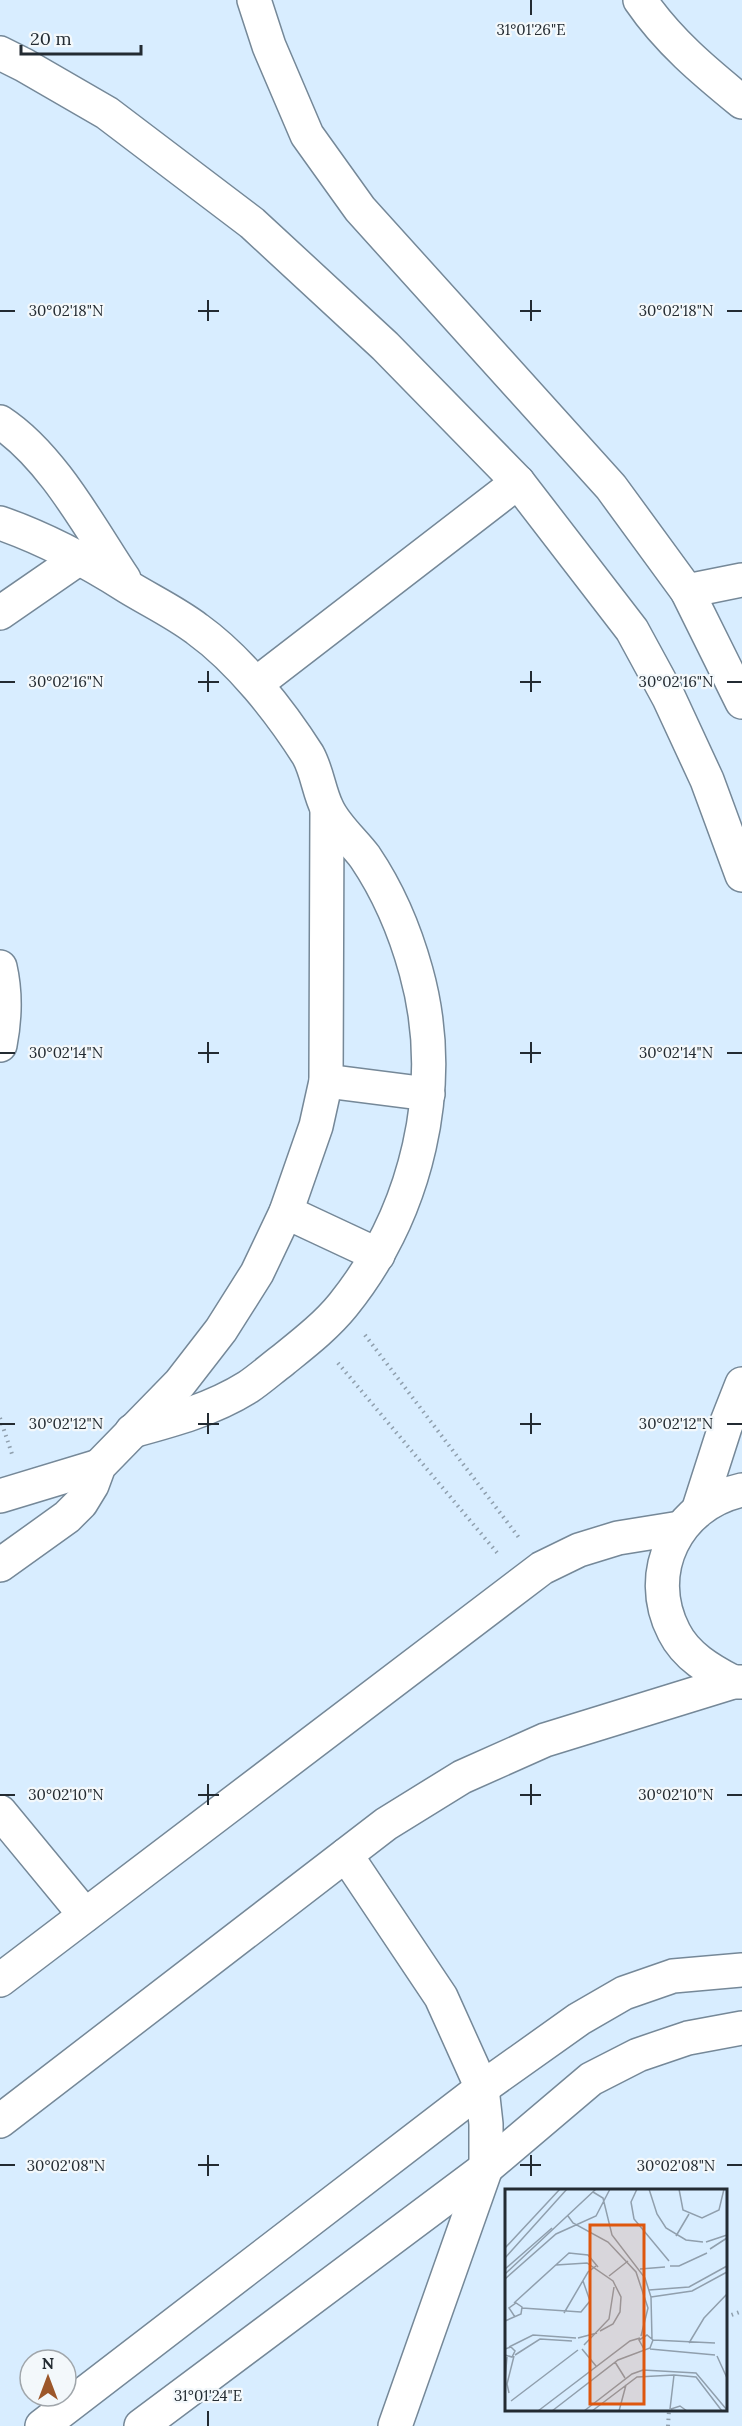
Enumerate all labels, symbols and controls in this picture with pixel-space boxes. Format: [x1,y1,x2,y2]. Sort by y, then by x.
scale bar [21,18,141,56]
text: 31°01'26"E [496,20,566,39]
text: 20 m [30,27,72,50]
text: 30°02'18"N [29,301,103,320]
text: 30°02'18"N [639,301,713,320]
text: 30°02'16"N [29,672,103,691]
text: 30°02'16"N [639,672,713,691]
text: 30°02'14"N [29,1043,103,1062]
text: 30°02'14"N [639,1043,713,1062]
text: 30°02'12"N [29,1414,103,1433]
text: 30°02'12"N [639,1414,713,1433]
text: 30°02'10"N [28,1785,104,1804]
text: 30°02'10"N [638,1785,714,1804]
text: 30°02'08"N [27,2156,105,2175]
text: 30°02'08"N [637,2156,715,2175]
inset map [505,2189,727,2411]
north arrow [18,2348,78,2408]
text: N [42,2353,54,2373]
text: 31°01'24"E [174,2386,242,2405]

